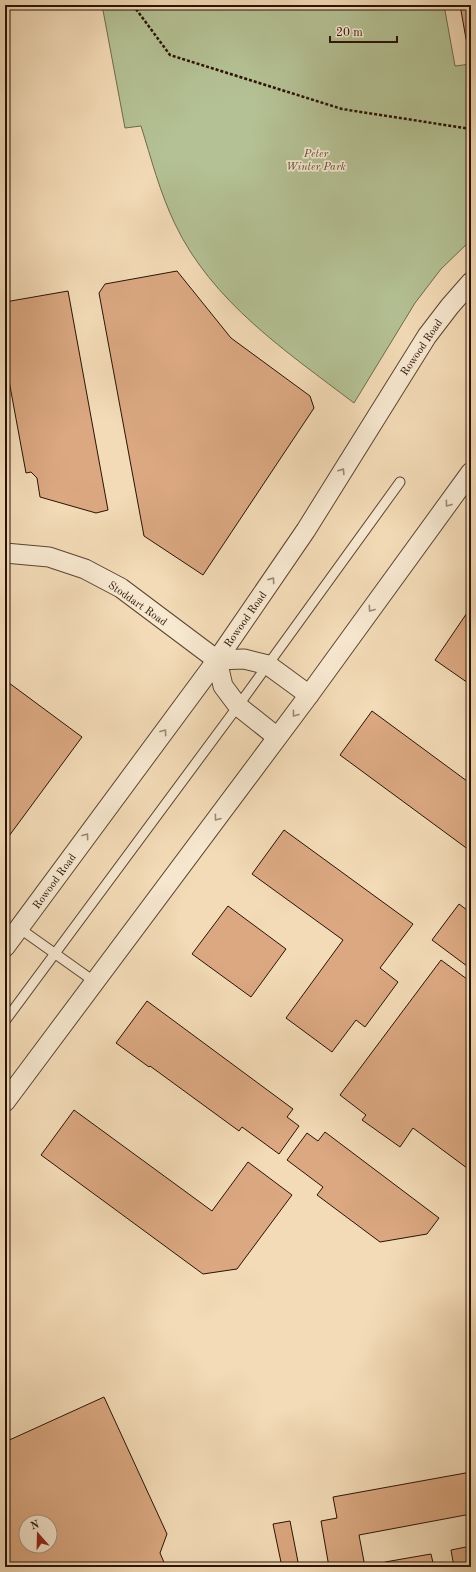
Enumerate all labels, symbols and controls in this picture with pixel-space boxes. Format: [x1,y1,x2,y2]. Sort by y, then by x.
scale bar [330,18,397,44]
text: 20 m [336,27,363,39]
park label: Peter Winter Park [286,149,347,173]
street label: Rowood Road [399,317,445,378]
one-way arrow [338,469,345,476]
one-way arrow [446,499,453,506]
one-way arrow [267,578,274,585]
street label: Stoddart Road [106,580,169,629]
street label: Rowood Road [223,590,270,650]
one-way arrow [369,604,376,611]
one-way arrow [292,709,299,716]
one-way arrow [159,729,166,736]
one-way arrow [215,813,222,820]
one-way arrow [82,834,89,841]
street label: Rowood Road [32,852,79,912]
north arrow [18,1514,58,1554]
text: N [29,1519,41,1533]

